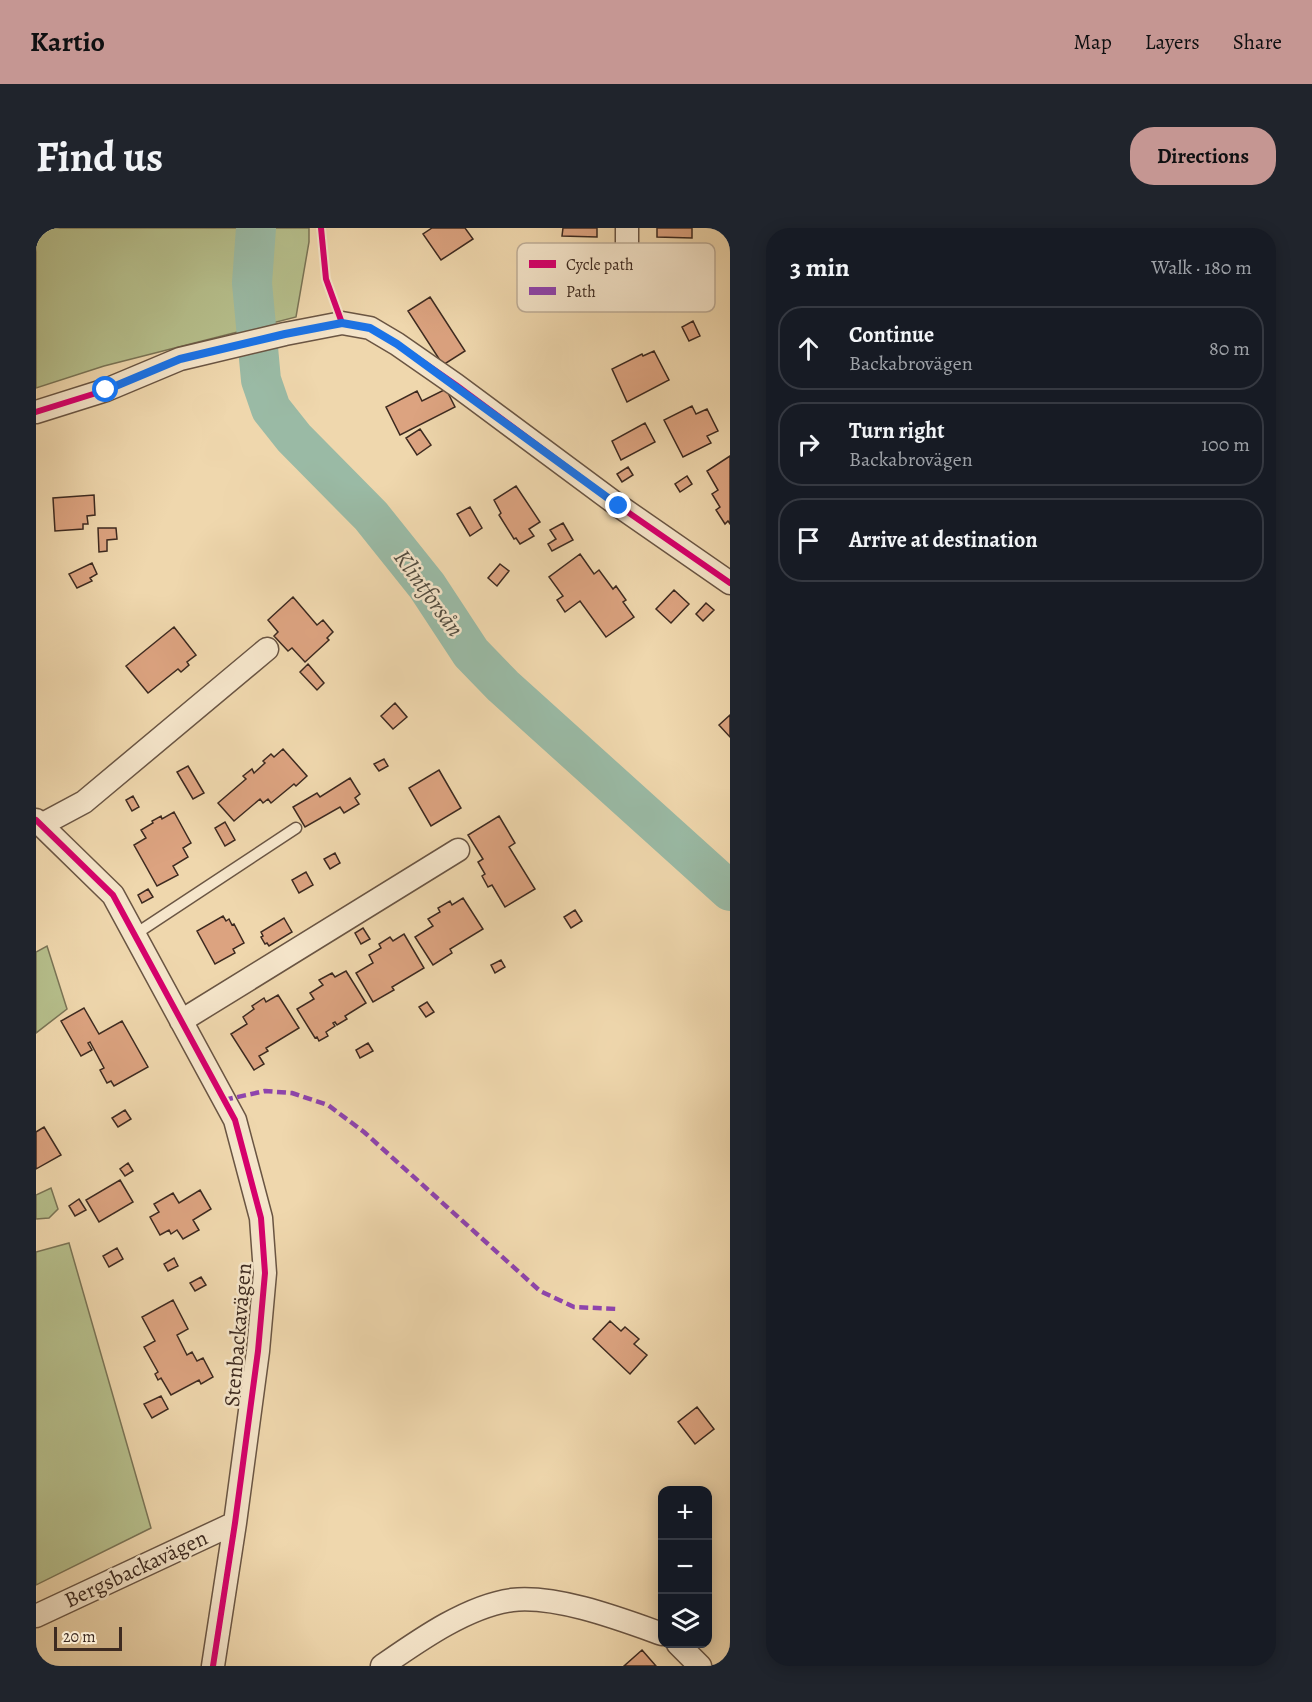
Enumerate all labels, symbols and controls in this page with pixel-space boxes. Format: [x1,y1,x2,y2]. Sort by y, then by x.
text: Kartio [30,23,105,61]
text: Map [1073,28,1112,56]
text: Layers [1145,28,1200,56]
text: Share [1233,28,1282,56]
button: Directions [1130,127,1276,185]
text: Find us [36,128,163,185]
legend [517,243,715,312]
text: 3 min [790,250,850,285]
text: Cycle path [566,254,634,276]
text: Walk · 180 m [1151,254,1252,281]
text: Path [566,281,596,303]
text: Continue [849,320,934,350]
icon: ahead [792,332,825,365]
text: 80 m [1209,335,1250,362]
text: Backabrovägen [849,350,973,377]
route start [92,376,118,402]
text: Turn right [849,416,945,446]
icon: right [792,428,825,461]
text: 100 m [1201,431,1250,458]
text: Backabrovägen [849,446,973,473]
route end [605,492,631,518]
icon: arrive [792,524,825,557]
text: Arrive at destination [849,525,1038,555]
water label: Klintforsån [387,543,472,643]
street label: Stenbackavägen [217,1262,259,1408]
map controls [658,1486,712,1648]
button: + [658,1486,712,1540]
street label: Bergsbackavägen [60,1523,212,1615]
button: − [658,1540,712,1594]
button: layers [658,1594,712,1648]
scale bar [54,1624,122,1652]
text: 20 m [63,1626,96,1648]

